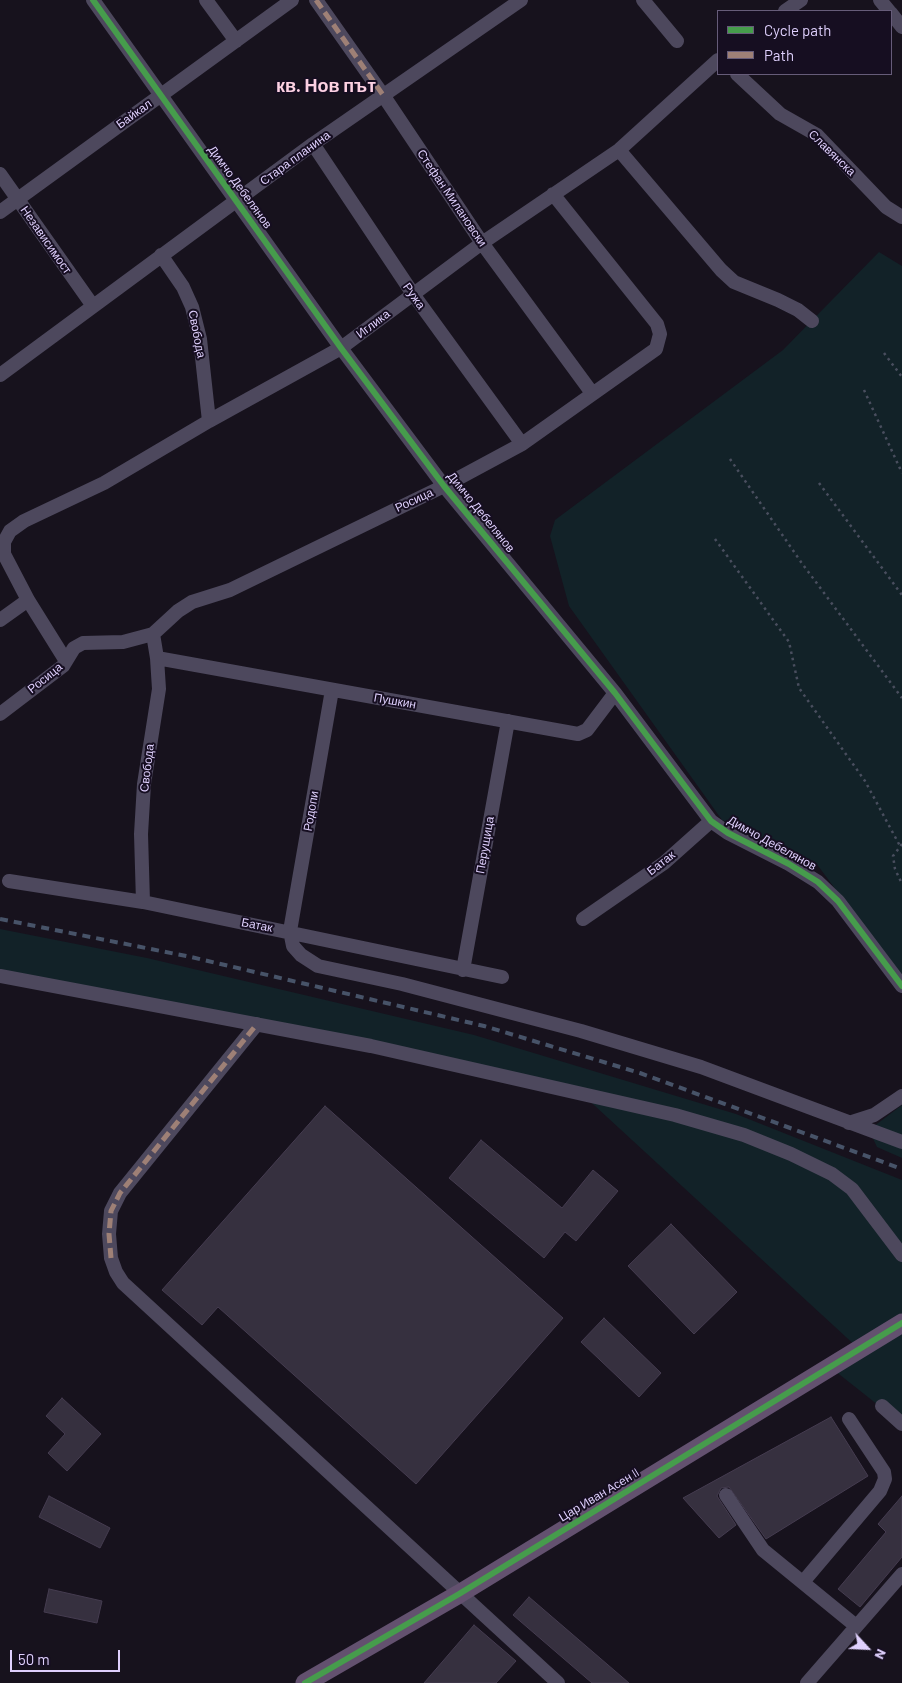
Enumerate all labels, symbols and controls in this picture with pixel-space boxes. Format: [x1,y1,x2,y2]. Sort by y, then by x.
legend [717,10,892,75]
text: Cycle path [764,21,831,39]
text: Path [764,46,794,64]
district label: кв. Нов път [276,75,376,97]
street label: Байкал [113,96,155,132]
street label: Славянска [805,127,859,179]
street label: Стара планина [257,128,333,188]
street label: Димчо Дебелянов [205,143,275,231]
street label: Стефан Милановски [414,147,490,249]
street label: Независимост [17,203,75,277]
street label: Ружа [400,280,428,312]
street label: Иглика [353,307,393,341]
street label: Свобода [185,309,209,359]
street label: Димчо Дебелянов [444,469,518,555]
street label: Росица [393,485,435,515]
street label: Росица [25,660,65,696]
street label: Пушкин [373,690,417,712]
street label: Свобода [137,743,157,793]
street label: Родопи [300,790,322,832]
street label: Димчо Дебелянов [725,813,819,873]
street label: Перущица [473,815,497,875]
street label: Батак [644,848,678,878]
street label: Батак [240,915,274,935]
street label: Цар Иван Асен II [556,1465,642,1525]
north arrow [842,1623,892,1673]
scale bar [12,1640,122,1672]
text: N [871,1647,891,1662]
text: 50 m [18,1650,50,1668]

